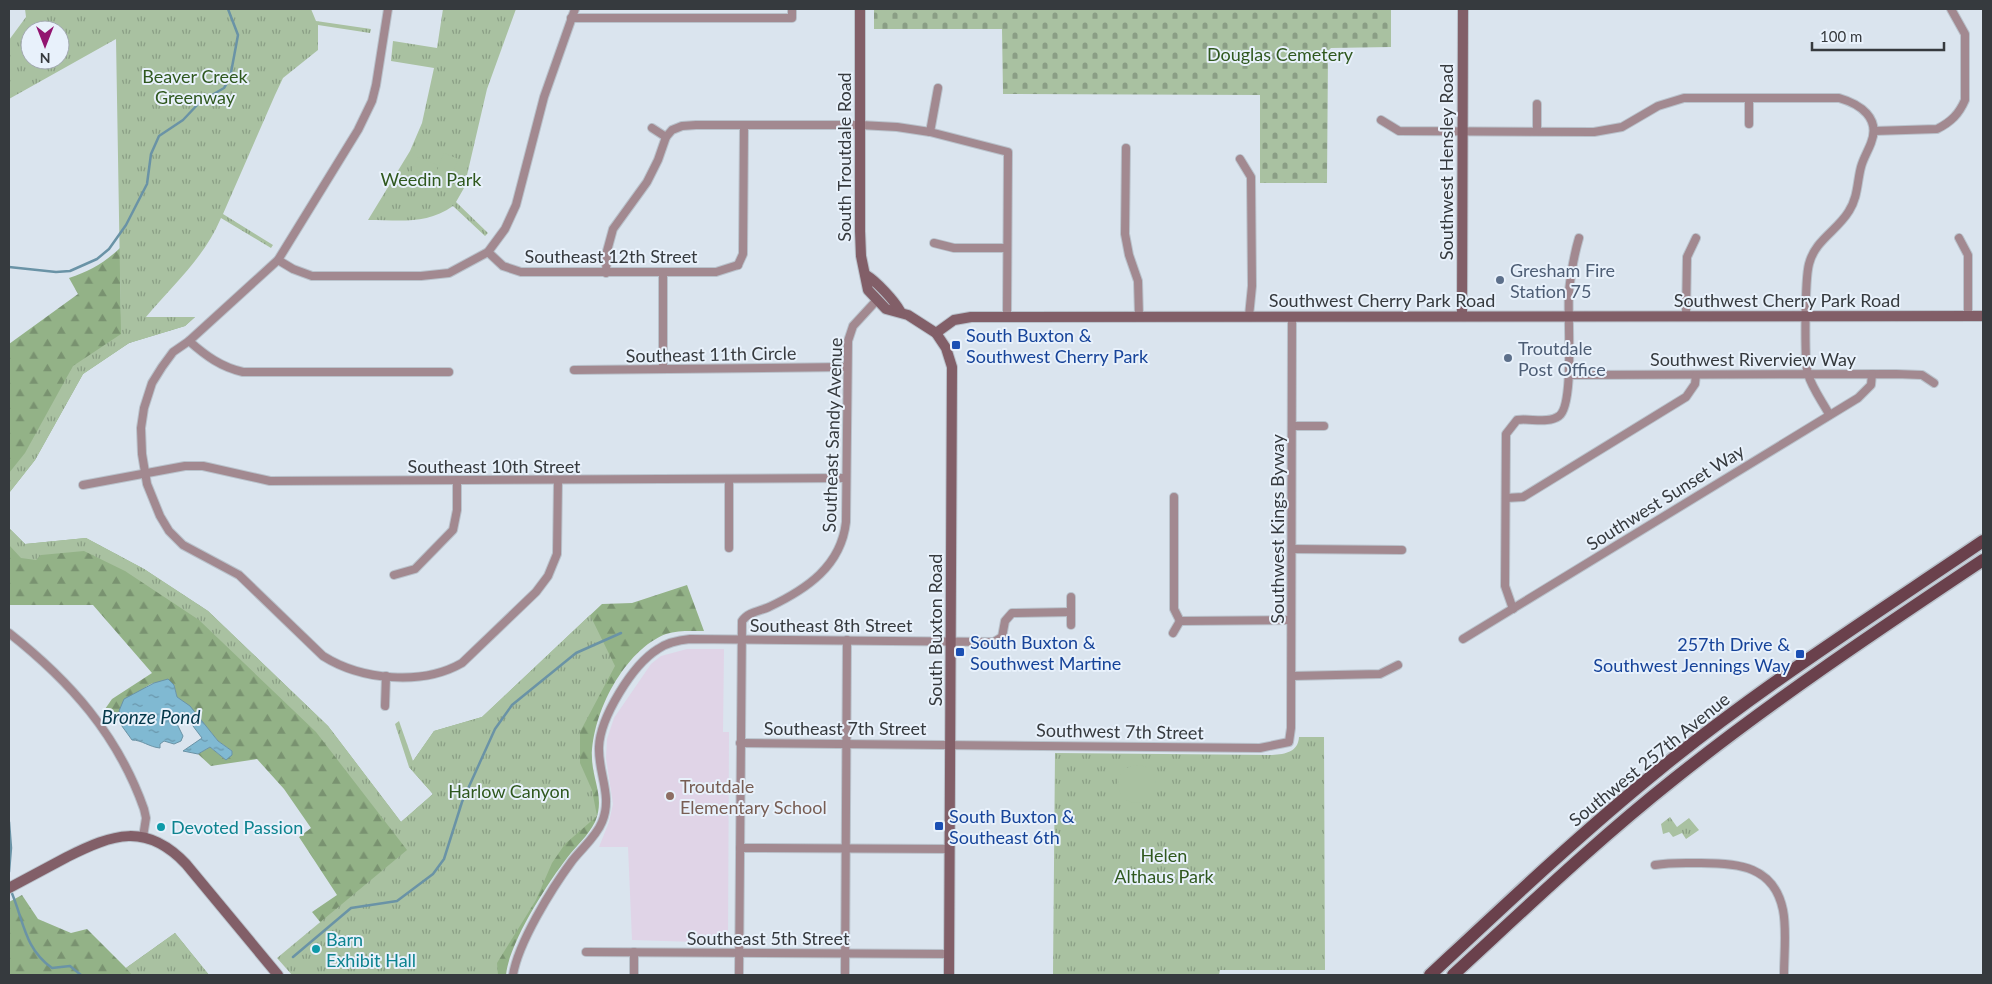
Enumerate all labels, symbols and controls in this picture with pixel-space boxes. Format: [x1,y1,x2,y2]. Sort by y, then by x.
north arrow [20,20,70,70]
scale bar [1812,20,1944,52]
text: 100 m [1820,27,1862,45]
park label: Douglas Cemetery [1207,43,1354,65]
text: N [40,50,50,67]
street label: Southwest Hensley Road [1435,64,1457,260]
park label: Beaver Creek Greenway [142,65,249,108]
street label: South Troutdale Road [833,72,855,242]
park label: Weedin Park [381,168,482,190]
street label: Southeast 12th Street [524,245,698,267]
place label: Gresham Fire Station 75 [1510,259,1615,302]
marker: Gresham Fire Station 75 [1494,274,1506,286]
street label: Southwest Cherry Park Road [1269,289,1495,311]
street label: Southwest Cherry Park Road [1674,289,1900,311]
place label: South Buxton & Southwest Cherry Park [966,324,1149,367]
street label: Southeast Sandy Avenue [818,337,846,533]
place label: Troutdale Post Office [1518,337,1606,380]
marker: South Buxton & Southwest Cherry Park [950,339,962,351]
street label: Southeast 11th Circle [626,342,796,366]
street label: Southwest Riverview Way [1650,348,1857,370]
marker: Troutdale Post Office [1502,352,1514,364]
street label: Southwest Kings Byway [1266,434,1288,624]
street label: Southwest Sunset Way [1582,439,1749,555]
street label: Southeast 10th Street [407,455,581,477]
street label: South Buxton Road [924,554,946,706]
street label: Southeast 8th Street [750,614,913,636]
place label: South Buxton & Southwest Martine [970,631,1121,674]
place label: 257th Drive & Southwest Jennings Way [1593,633,1791,676]
marker: South Buxton & Southwest Martine [954,646,966,658]
marker: 257th Drive & Southwest Jennings Way [1794,648,1806,660]
street label: Southwest 257th Avenue [1564,687,1734,831]
water label: Bronze Pond [102,705,200,728]
street label: Southeast 7th Street [764,717,927,739]
street label: Southwest 7th Street [1036,719,1205,743]
place label: Troutdale Elementary School [680,775,827,818]
park label: Harlow Canyon [448,780,570,802]
marker: Troutdale Elementary School [664,790,676,802]
place label: South Buxton & Southeast 6th [949,805,1075,848]
place label: Devoted Passion [171,816,303,838]
marker: South Buxton & Southeast 6th [933,820,945,832]
marker: Devoted Passion [155,821,167,833]
park label: Helen Althaus Park [1114,844,1215,887]
street label: Southeast 5th Street [687,927,850,949]
place label: Barn Exhibit Hall [326,928,416,971]
marker: Barn Exhibit Hall [310,943,322,955]

